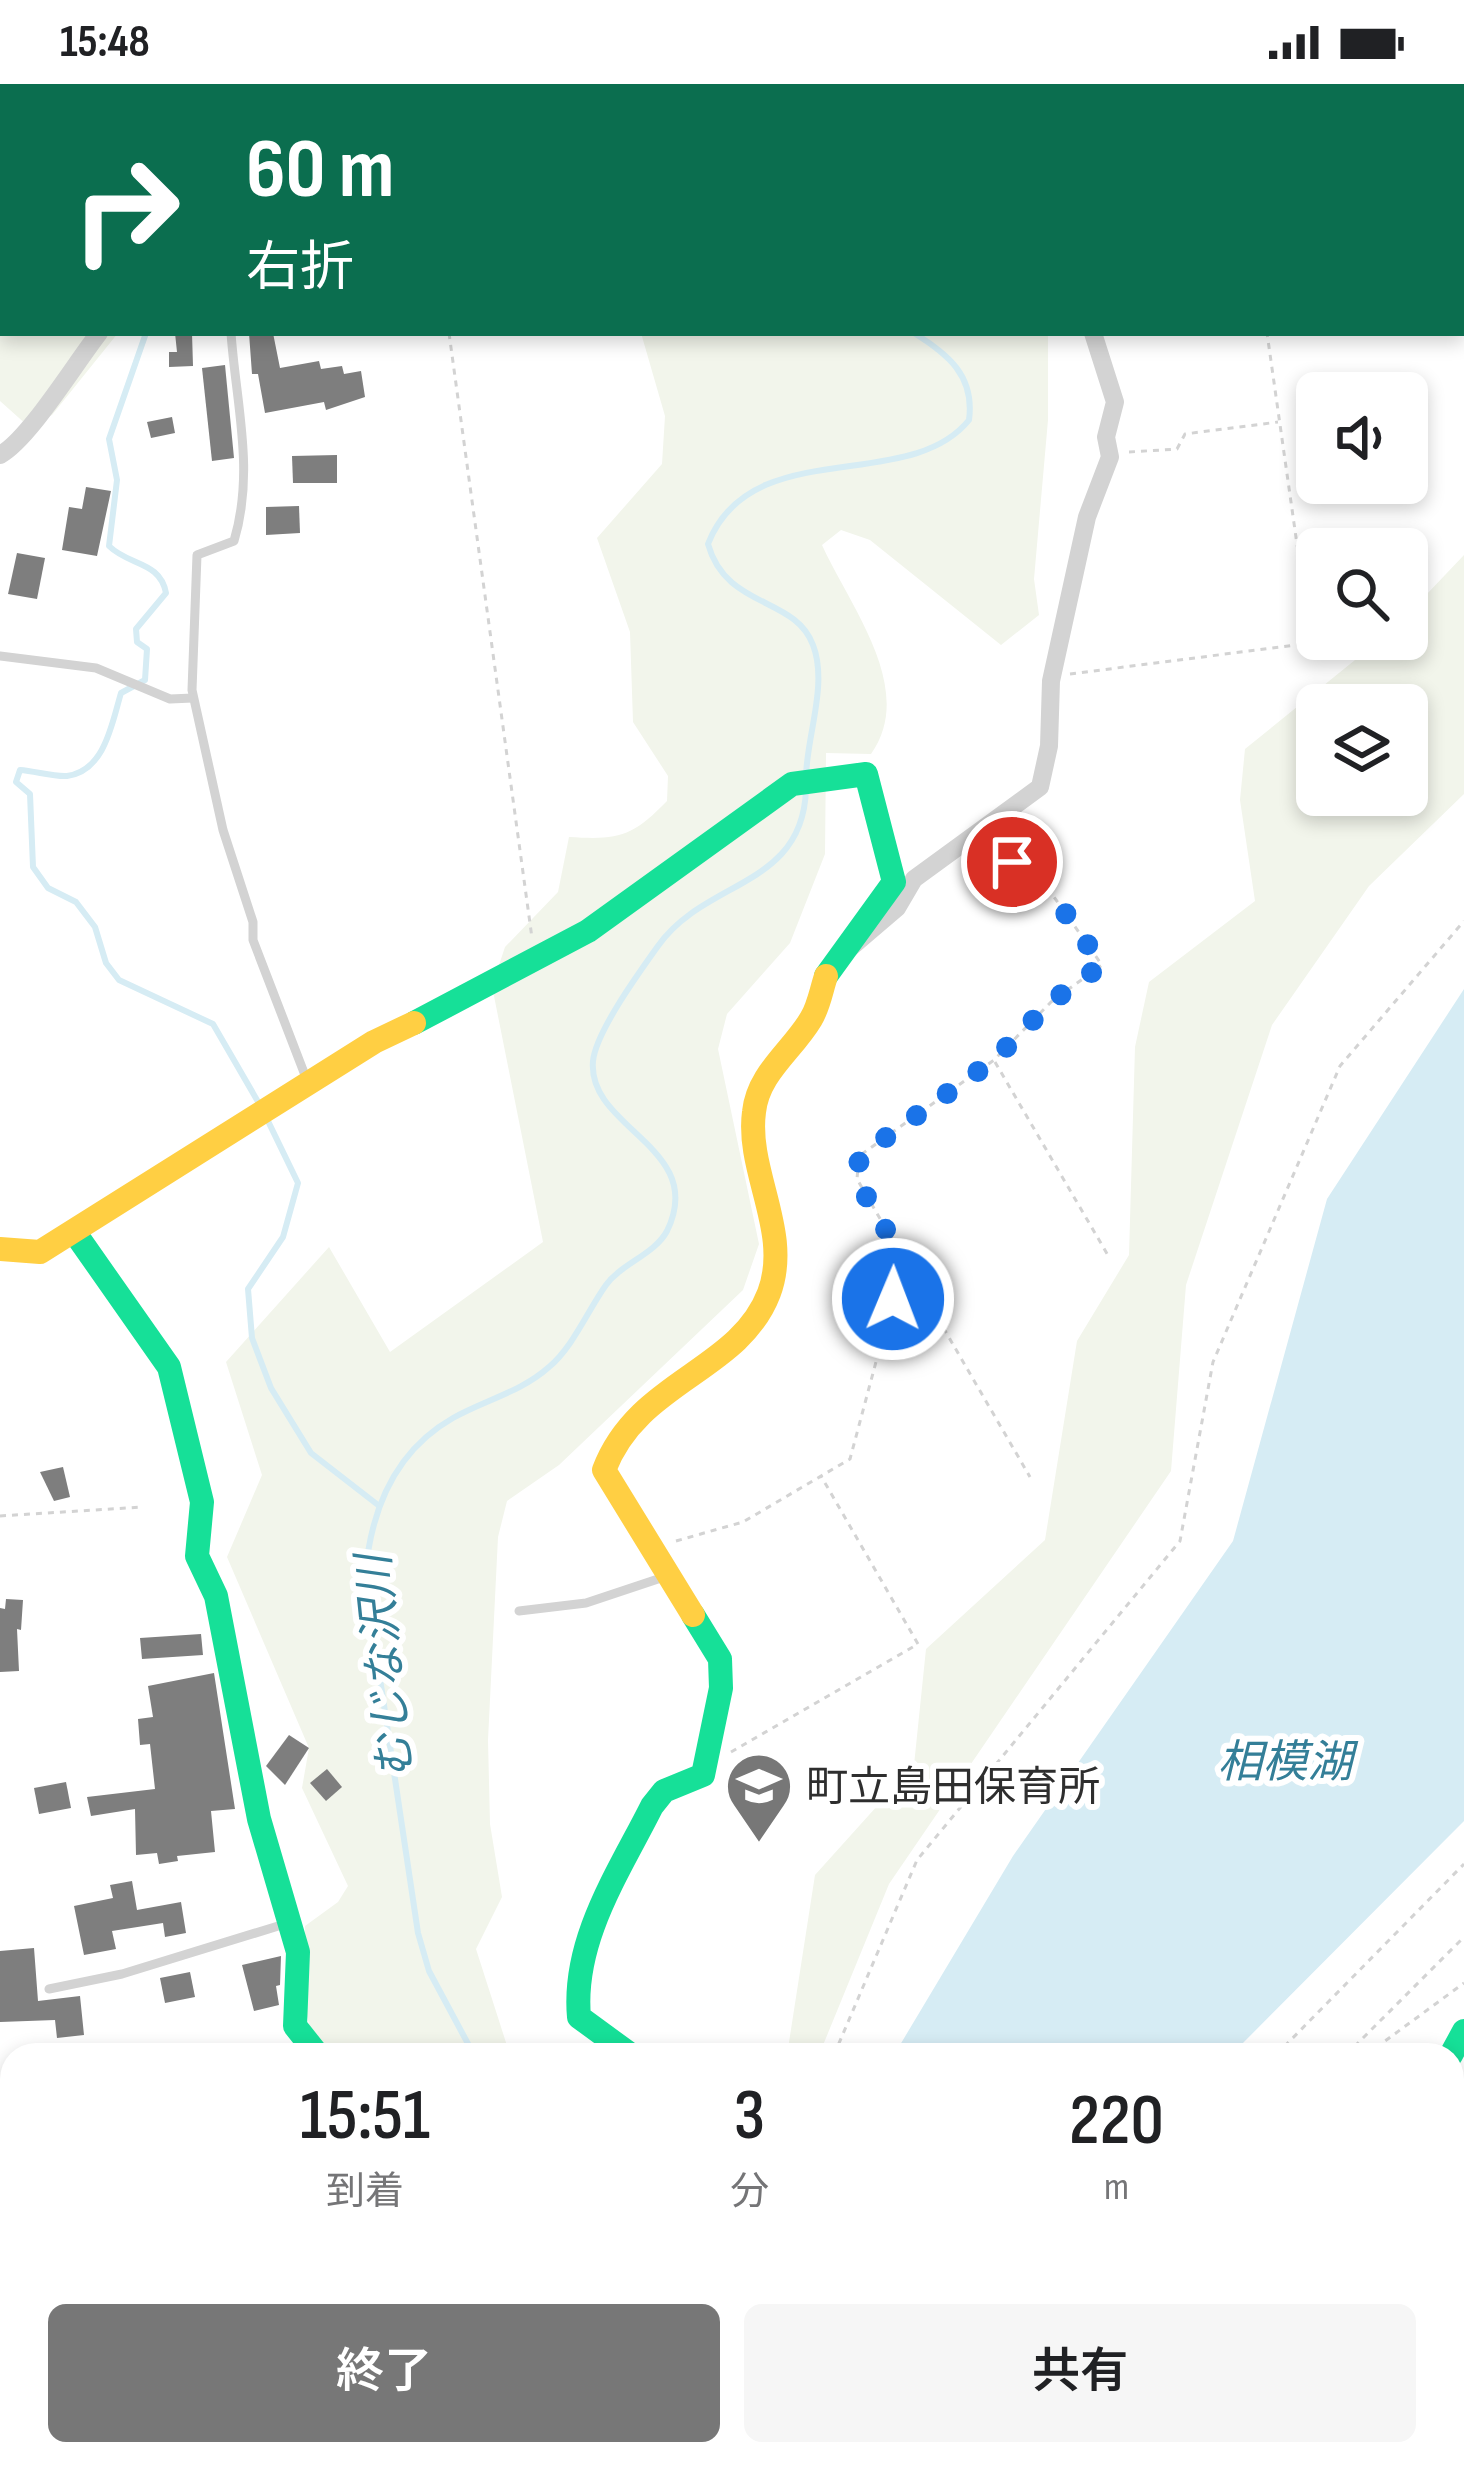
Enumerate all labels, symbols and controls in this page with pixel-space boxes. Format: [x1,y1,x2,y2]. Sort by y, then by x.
text: 15:48 [60,15,150,70]
text: 60 m [246,120,394,221]
icon: right [48,132,204,288]
text: 右折 [246,236,354,301]
map controls [1296,372,1428,816]
button: sound [1296,372,1428,504]
button: search [1296,528,1428,660]
button: layers [1296,684,1428,816]
pin [961,811,1063,913]
icon: arrive [979,829,1045,895]
position arrow [830,1236,956,1362]
water label: むじな沢川 [347,1548,426,1782]
water label: 相模湖 [1217,1736,1358,1791]
school or university icon: 町立島田保育所 [724,1751,794,1845]
place label: 町立島田保育所 [806,1763,1100,1814]
text: 15:51 [300,2073,430,2160]
text: 3 [734,2073,765,2160]
text: 220 [1069,2078,1164,2165]
text: m [1104,2164,1129,2211]
text: 到着 [326,2169,404,2216]
text: 分 [730,2169,769,2216]
button: 終了 [48,2304,720,2442]
button: 共有 [744,2304,1416,2442]

